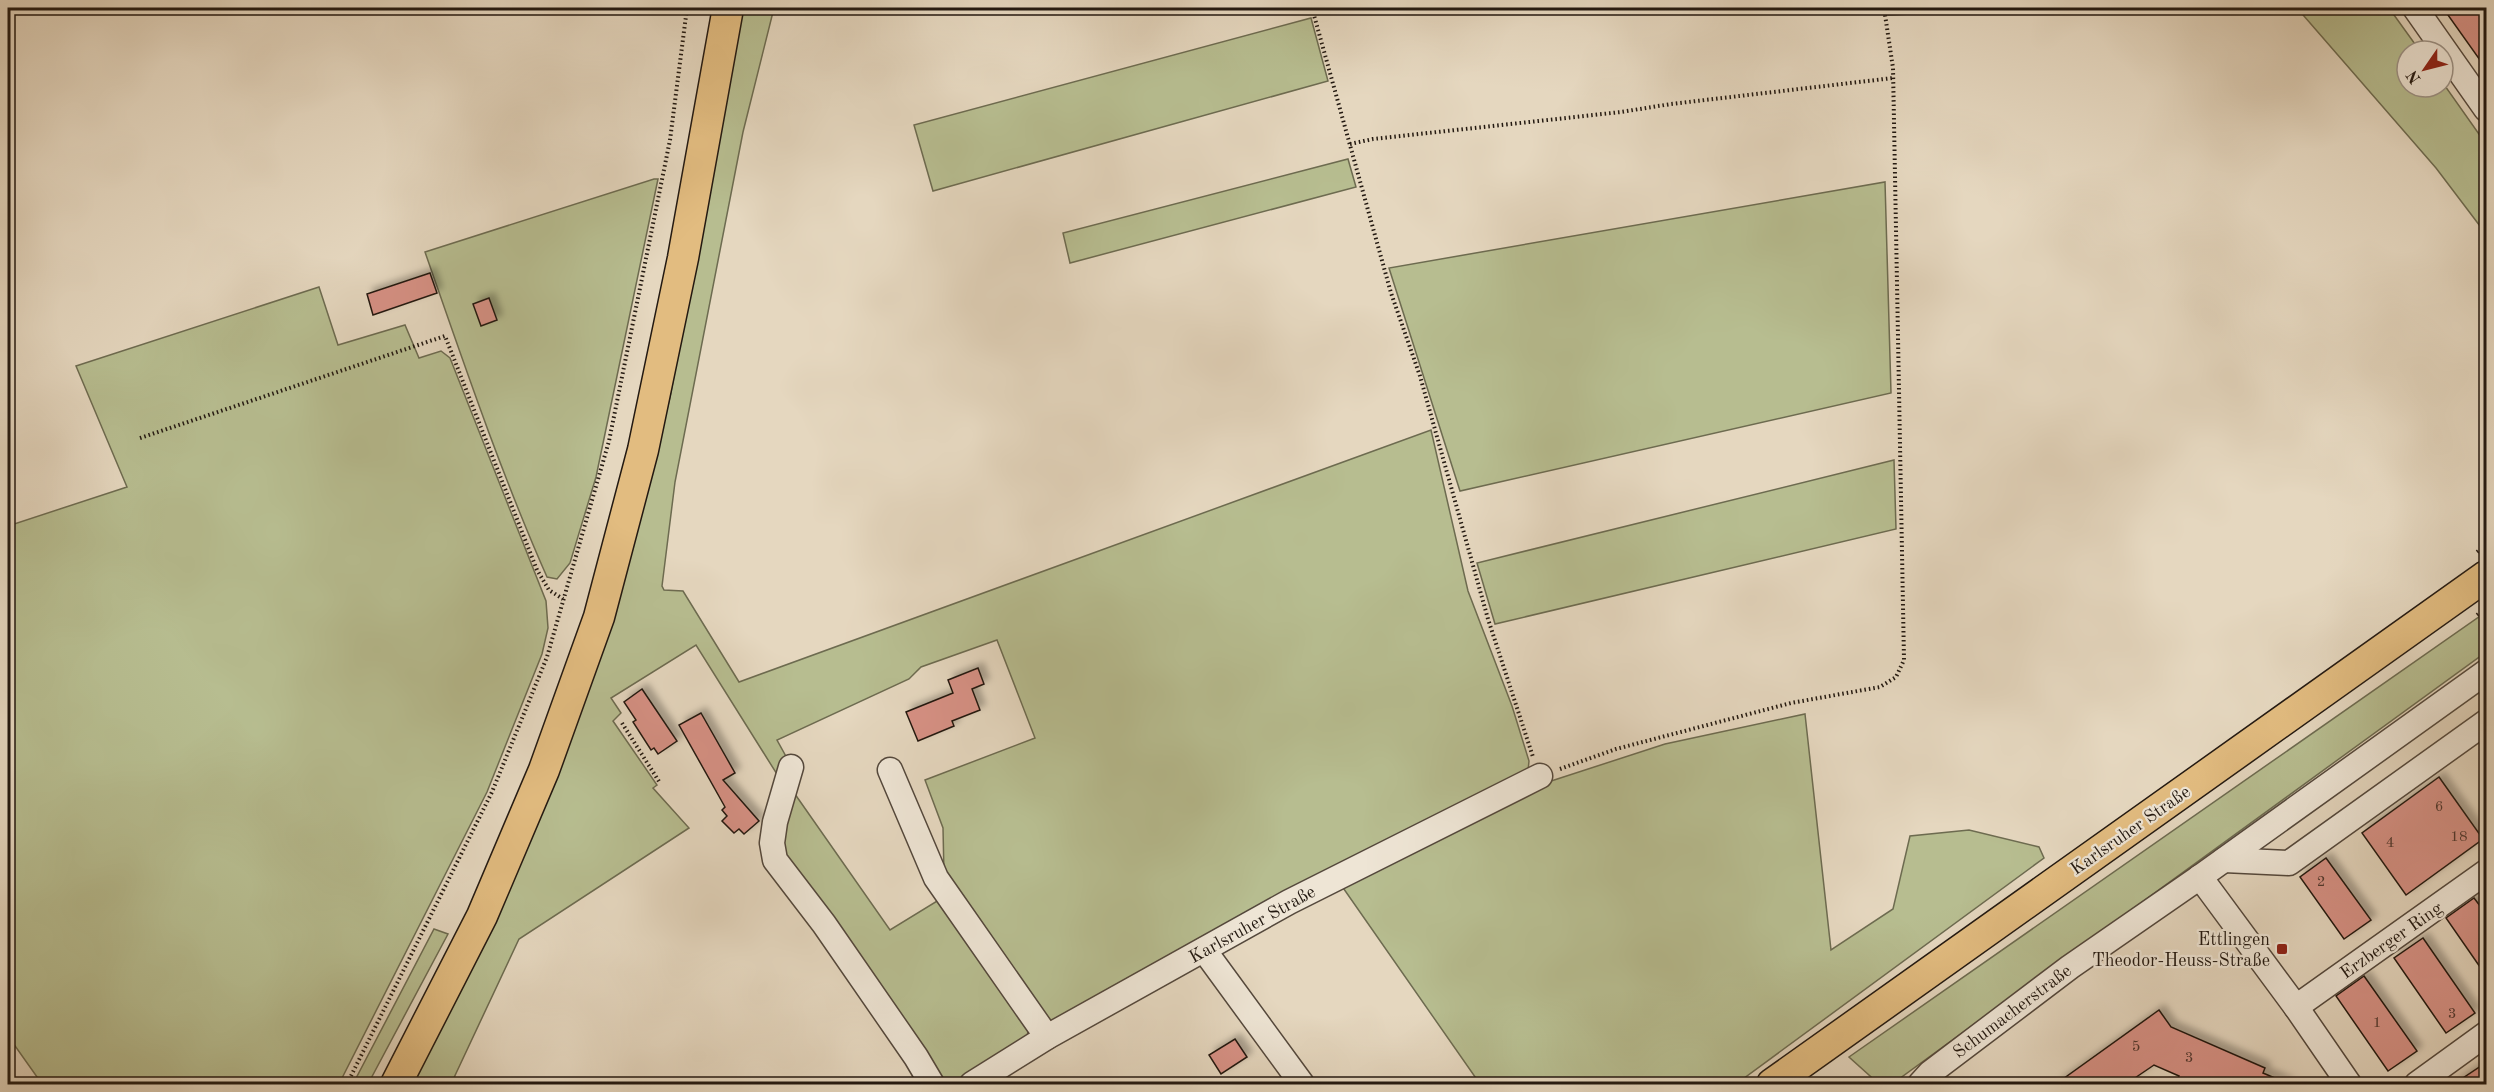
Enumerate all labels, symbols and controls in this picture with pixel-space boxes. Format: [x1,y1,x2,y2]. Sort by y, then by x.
north arrow [2395,39,2455,99]
text: N [2404,66,2424,86]
street label: Karlsruher Straße [2067,783,2194,879]
house number: 6 [2435,800,2443,815]
house number: 18 [2450,830,2468,845]
house number: 4 [2386,836,2394,851]
house number: 2 [2317,875,2325,890]
street label: Karlsruher Straße [1186,883,1319,967]
street label: Erzberger Ring [2337,899,2446,983]
place label: Ettlingen Theodor-Heuss-Straße [2092,931,2270,970]
marker: Ettlingen Theodor-Heuss-Straße [2275,942,2289,956]
street label: Schumacherstraße [1950,962,2075,1062]
house number: 3 [2448,1007,2456,1022]
house number: 1 [2373,1016,2381,1031]
house number: 5 [2132,1040,2140,1055]
house number: 3 [2185,1051,2193,1066]

